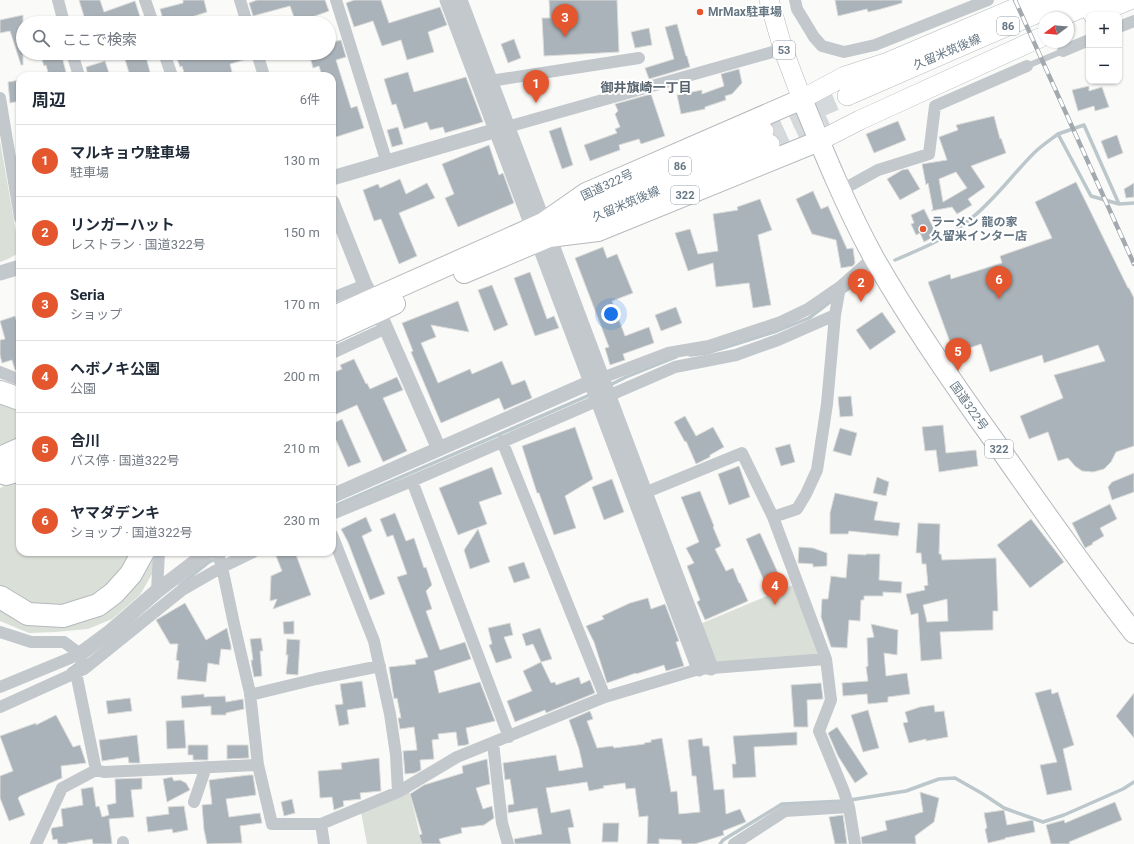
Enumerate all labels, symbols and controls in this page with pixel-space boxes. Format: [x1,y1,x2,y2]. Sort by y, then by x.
pin: 3 [552,4,578,37]
place label: MrMax駐車場 [708,5,782,19]
marker: MrMax駐車場 [695,7,705,17]
north arrow [1038,12,1074,48]
map controls [1086,12,1122,84]
button: + [1086,12,1122,48]
search box [16,16,336,60]
road number: 86 [997,17,1019,35]
icon: search [30,27,52,49]
text: ここで検索 [62,31,137,49]
street label: 久留米筑後線 [911,31,983,73]
road number: 53 [773,41,795,59]
button: − [1086,48,1122,84]
pin: 1 [523,70,549,103]
district label: 御井旗崎一丁目 [600,80,692,95]
text: 周辺 [32,90,66,110]
text: 6件 [300,92,320,107]
text: マルキョウ駐車場 [70,144,190,162]
text: 1 [41,153,49,168]
text: 130 m [283,153,320,168]
road number: 86 [669,157,691,175]
text: 駐車場 [70,165,109,180]
street label: 国道322号 [579,167,635,203]
street label: 久留米筑後線 [590,183,662,225]
road number: 322 [671,186,699,204]
place label: ラーメン 龍の家 久留米インター店 [931,215,1027,243]
text: リンガーハット [70,216,175,234]
marker: ラーメン 龍の家 久留米インター店 [918,224,928,234]
text: 2 [41,225,49,240]
text: 150 m [283,225,320,240]
text: レストラン · 国道322号 [70,237,206,252]
pin: 6 [986,266,1012,299]
pin: 2 [848,269,874,302]
text: Seria [70,286,105,304]
text: 3 [41,297,49,312]
text: 170 m [283,297,320,312]
your location [601,304,621,324]
text: ショップ [70,307,122,322]
pin: 5 [945,338,971,371]
text: ヘボノキ公園 [70,360,160,378]
text: 4 [41,369,49,384]
text: 200 m [283,369,320,384]
street label: 国道322号 [947,379,991,433]
text: 公園 [70,381,96,396]
text: 合川 [70,432,100,450]
road number: 322 [985,440,1013,458]
text: 5 [41,441,49,456]
text: 210 m [283,441,320,456]
text: バス停 · 国道322号 [70,453,180,468]
text: ヤマダデンキ [70,504,160,522]
text: 6 [41,513,49,528]
text: 230 m [283,513,320,528]
text: ショップ · 国道322号 [70,525,193,540]
pin: 4 [762,572,788,605]

